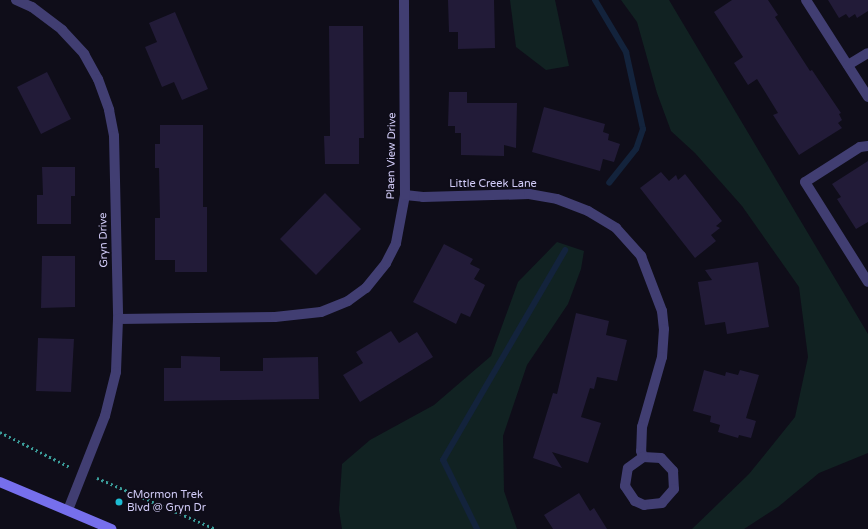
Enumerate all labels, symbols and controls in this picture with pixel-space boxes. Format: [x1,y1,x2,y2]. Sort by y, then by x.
street label: Plaen View Drive [385,112,399,200]
street label: Little Creek Lane [449,177,537,191]
street label: Gryn Drive [97,212,111,268]
place label: cMormon Trek Blvd @ Gryn Dr [127,489,206,515]
marker: cMormon Trek Blvd @ Gryn Dr [114,497,124,507]

